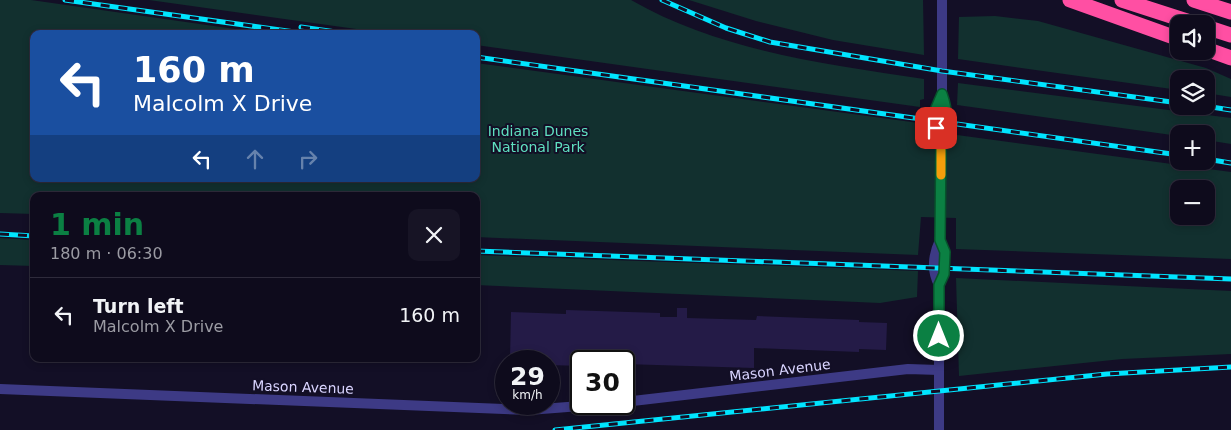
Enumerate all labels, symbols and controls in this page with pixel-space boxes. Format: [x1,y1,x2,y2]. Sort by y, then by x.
map controls [1170,15,1215,225]
button: sound [1170,15,1215,60]
icon: left [50,50,115,115]
text: 160 m [133,50,255,90]
button: layers [1170,70,1215,115]
text: Malcolm X Drive [133,91,312,116]
pin [915,107,957,149]
icon: arrive [922,114,950,142]
park label: Indiana Dunes National Park [488,123,588,155]
button: + [1170,125,1215,170]
icon: left [188,145,216,173]
icon: ahead [241,145,269,173]
icon: right [294,145,322,173]
button: − [1170,180,1215,225]
text: 1 min [50,207,144,242]
button: close [408,209,460,261]
text: 180 m · 06:30 [50,244,163,263]
text: Turn left [93,295,184,317]
icon: left [50,301,78,329]
text: 160 m [399,304,460,326]
position arrow [912,309,964,361]
text: Malcolm X Drive [93,317,223,336]
speed limit sign: 30 [570,350,635,415]
street label: Mason Avenue [728,356,832,384]
text: 29 [510,362,545,391]
street label: Mason Avenue [252,377,354,397]
text: km/h [512,388,543,402]

